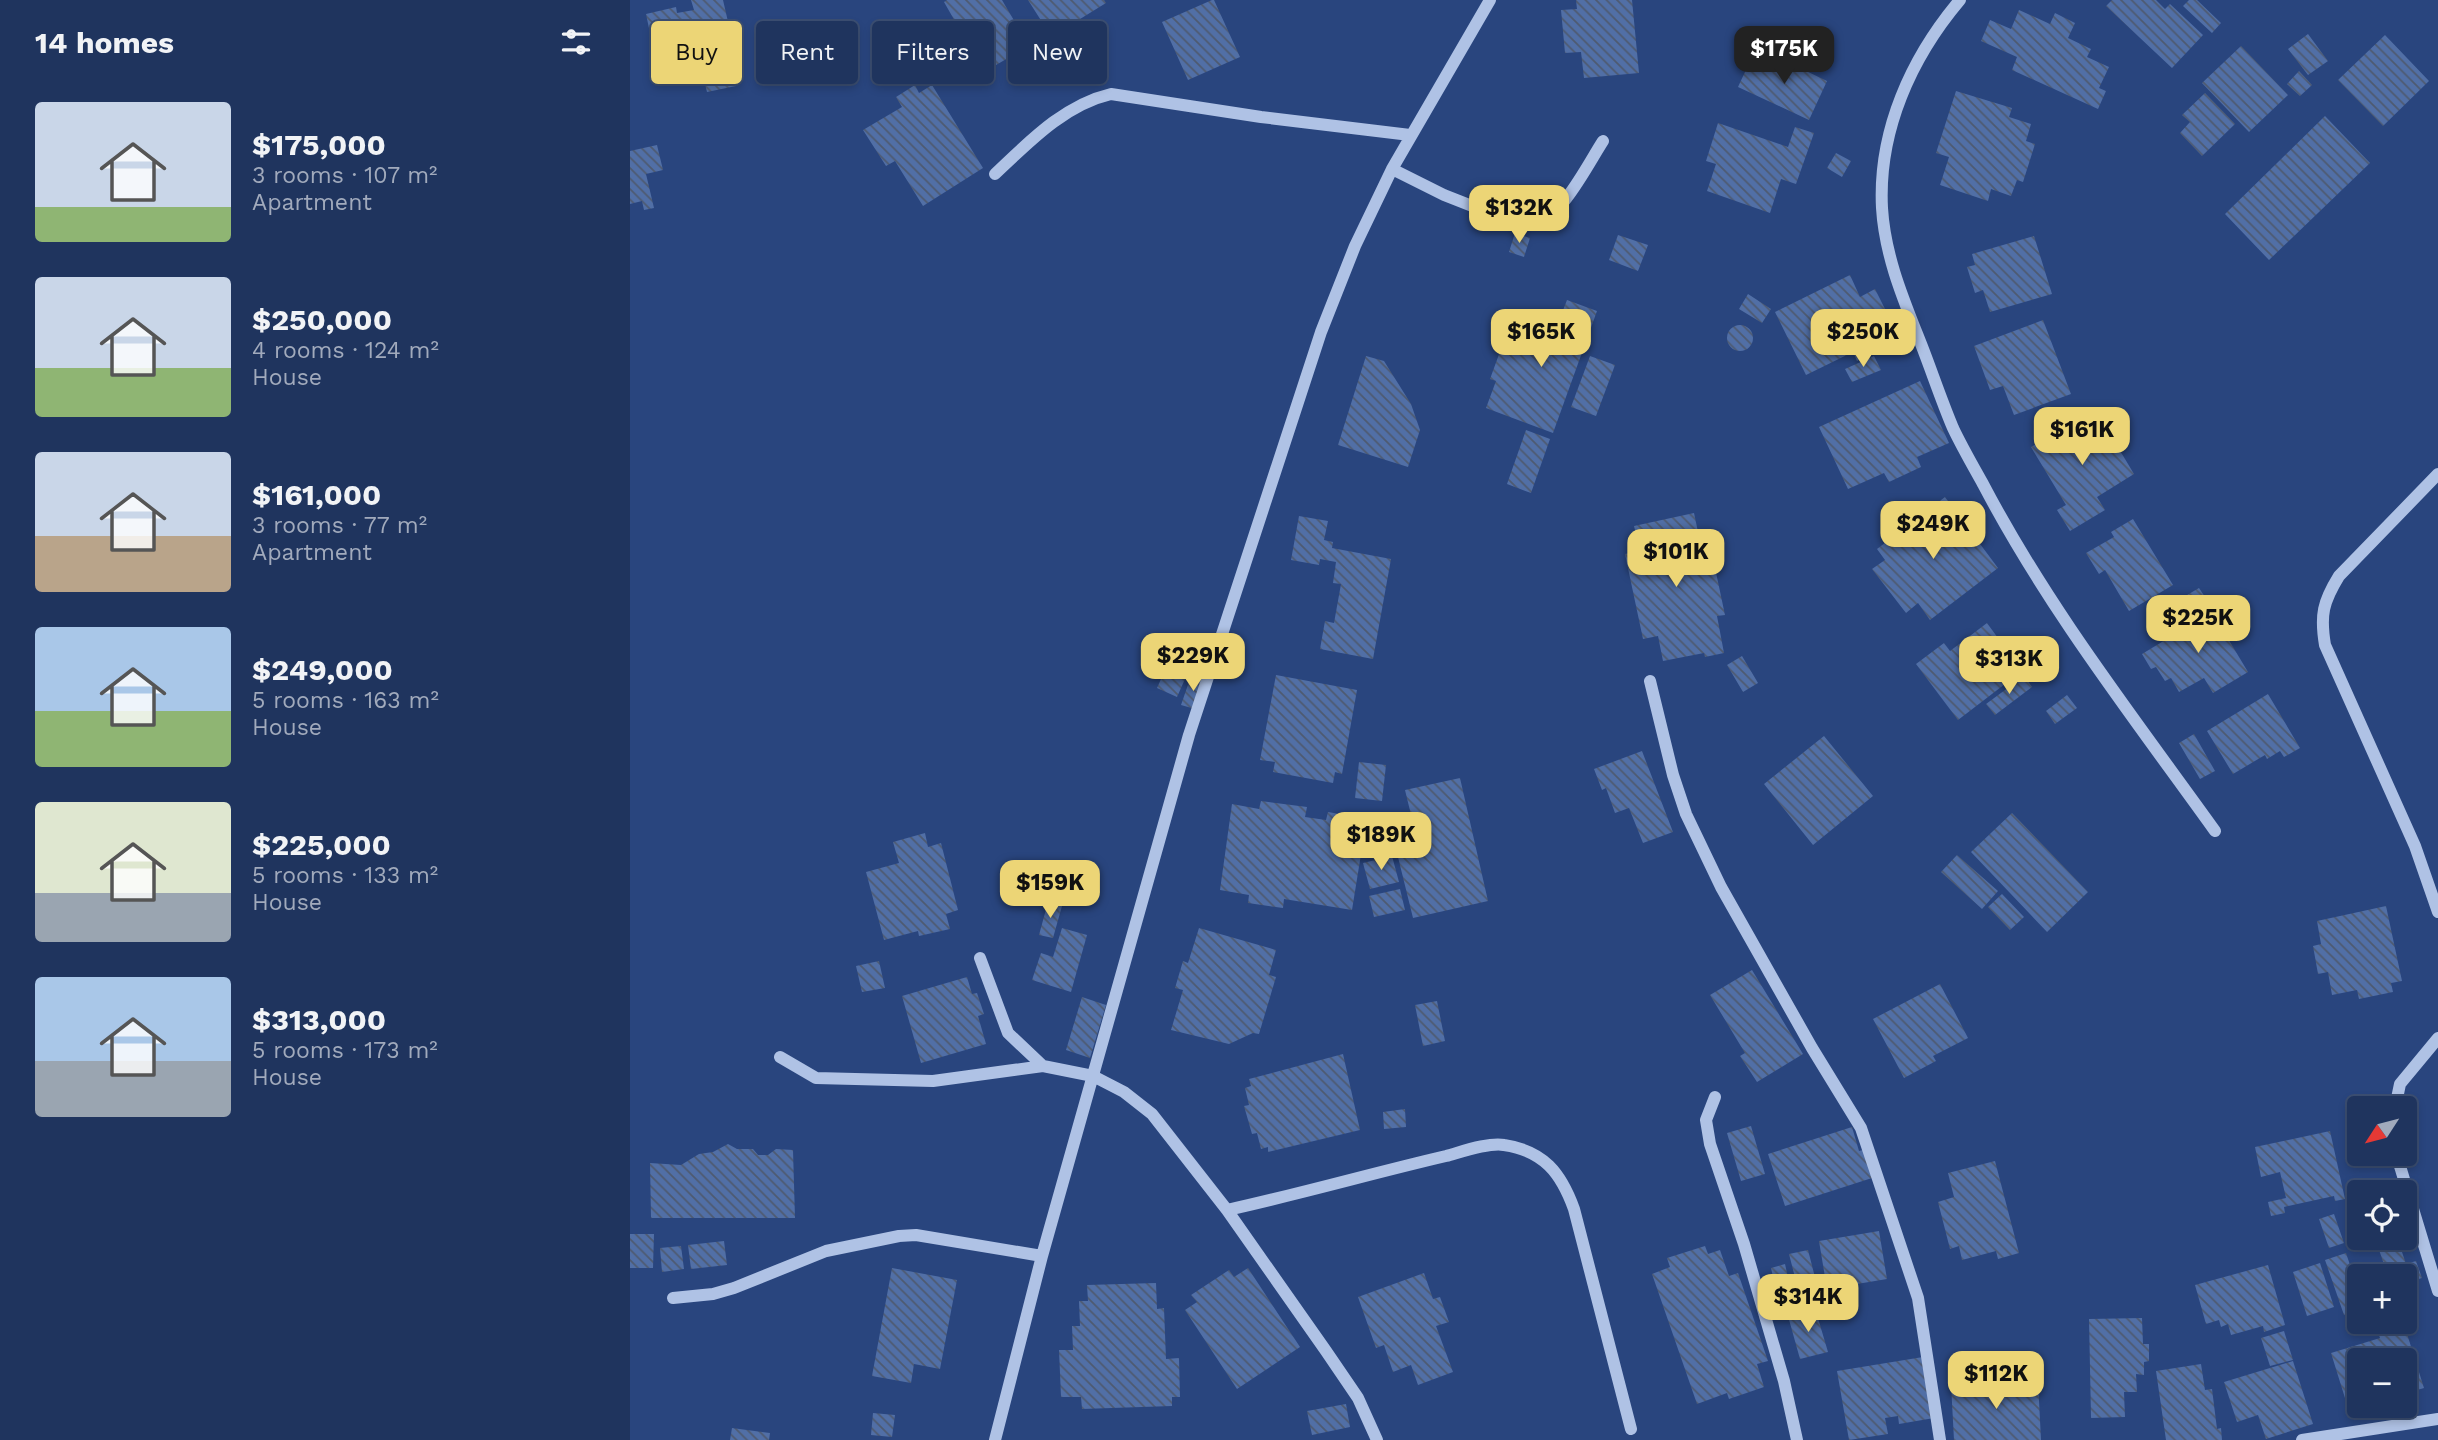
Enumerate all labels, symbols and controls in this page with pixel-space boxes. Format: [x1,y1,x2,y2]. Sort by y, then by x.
chip: Buy [651,21,742,84]
chip: Rent [756,21,858,84]
chip: Filters [872,21,994,84]
chip: New [1008,21,1107,84]
icon: filters [557,23,595,61]
text: 14 homes [35,25,174,60]
pin: $175K [1735,27,1833,86]
text: $175K [1750,35,1818,62]
text: $175,000 [252,127,386,162]
icon: home [91,130,175,214]
text: 3 rooms · 107 m² [252,162,438,189]
pin: $132K [1470,186,1568,245]
text: Apartment [252,189,372,216]
text: $132K [1485,194,1553,221]
text: $250,000 [252,302,392,337]
icon: home [91,305,175,389]
pin: $165K [1492,310,1590,369]
pin: $250K [1814,310,1912,369]
text: $165K [1507,318,1575,345]
text: $250K [1827,318,1899,345]
text: 4 rooms · 124 m² [252,337,439,364]
text: House [252,364,322,391]
pin: $161K [2033,407,2131,467]
text: $161K [2050,416,2114,443]
text: $161,000 [252,477,381,512]
icon: home [91,480,175,564]
pin: $249K [1884,502,1982,561]
text: $249K [1896,510,1970,537]
text: 3 rooms · 77 m² [252,512,427,539]
pin: $101K [1627,530,1725,589]
text: $101K [1643,538,1709,565]
text: Apartment [252,539,372,566]
pin: $225K [2149,596,2247,655]
text: $225K [2162,604,2234,631]
pin: $229K [1144,634,1242,693]
pin: $313K [1960,636,2058,696]
text: $229K [1157,642,1229,669]
text: $313K [1975,645,2043,672]
text: $249,000 [252,652,393,687]
icon: home [91,655,175,739]
text: 5 rooms · 163 m² [252,687,439,714]
text: House [252,714,322,741]
pin: $189K [1332,812,1430,872]
text: $189K [1346,821,1416,848]
text: $225,000 [252,827,391,862]
icon: home [91,830,175,914]
pin: $159K [1001,860,1099,920]
text: 5 rooms · 133 m² [252,862,438,889]
text: $159K [1016,869,1084,896]
text: House [252,889,322,916]
text: $313,000 [252,1002,386,1037]
icon: home [91,1005,175,1089]
text: 5 rooms · 173 m² [252,1037,438,1064]
text: House [252,1064,322,1091]
north arrow [2347,1096,2417,1166]
map controls [2347,1096,2417,1418]
button: locate [2347,1180,2417,1250]
button: + [2347,1264,2417,1334]
pin: $314K [1759,1274,1857,1334]
text: $314K [1773,1283,1843,1310]
button: − [2347,1348,2417,1418]
pin: $112K [1947,1352,2045,1411]
text: $112K [1964,1360,2028,1387]

